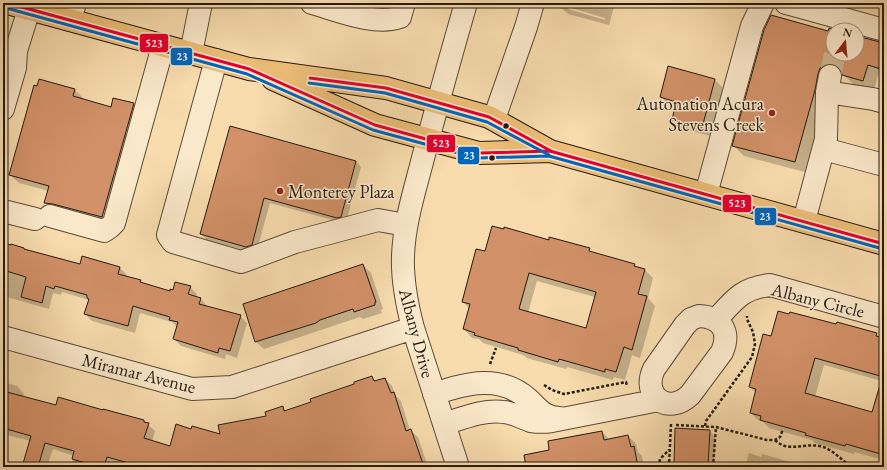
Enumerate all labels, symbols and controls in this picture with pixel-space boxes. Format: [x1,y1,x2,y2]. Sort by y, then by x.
north arrow [825,22,865,62]
text: N [842,24,854,40]
line badge: 523 [139,33,169,53]
text: 523 [145,36,163,50]
line badge: 23 [170,47,193,66]
text: 23 [176,49,188,63]
place label: Autonation Acura Stevens Creek [635,92,765,136]
marker: Autonation Acura Stevens Creek [767,108,777,118]
unlabelled marker [501,121,511,131]
line badge: 523 [426,134,456,153]
text: 523 [432,136,450,150]
line badge: 23 [457,146,480,165]
text: 23 [463,148,475,162]
unlabelled marker [487,153,497,163]
place label: Monterey Plaza [288,180,395,203]
marker: Monterey Plaza [275,186,285,196]
line badge: 523 [722,194,752,213]
text: 523 [728,196,746,210]
line badge: 23 [754,207,777,226]
text: 23 [759,209,771,223]
street label: Albany Circle [768,277,867,323]
street label: Albany Drive [394,285,440,380]
street label: Miramar Avenue [80,348,198,398]

